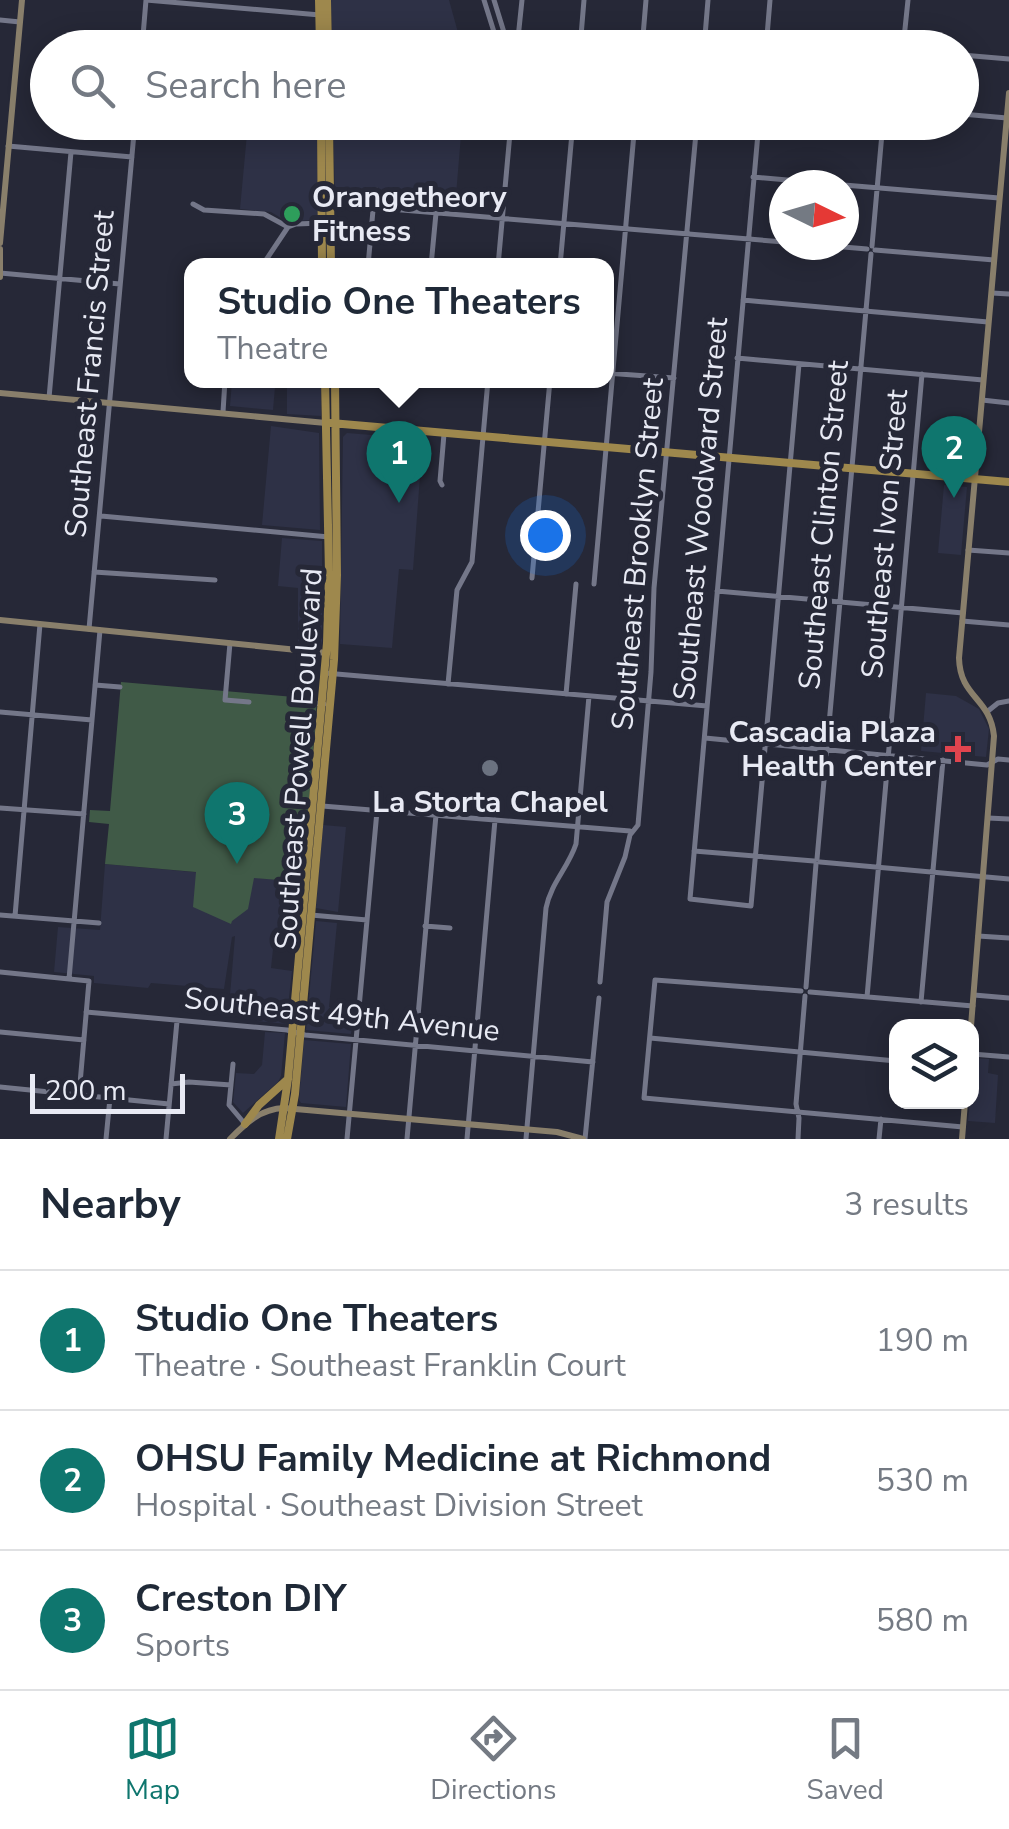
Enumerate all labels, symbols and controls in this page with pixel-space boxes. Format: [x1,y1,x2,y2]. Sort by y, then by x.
search box [30,30,979,140]
icon: search [65,58,120,113]
text: Search here [145,60,346,111]
north arrow [769,170,859,260]
place label: Orangetheory Fitness [312,177,507,252]
marker: Orangetheory Fitness [281,203,303,225]
street label: Southeast Francis Street [55,208,125,539]
popup [184,258,614,388]
text: Studio One Theaters [217,276,581,327]
street label: Southeast Woodward Street [664,315,738,702]
text: Theatre [217,327,328,370]
street label: Southeast Clinton Street [789,358,859,691]
street label: Southeast Brooklyn Street [602,376,674,732]
street label: Southeast Ivon Street [852,387,918,680]
pin: 2 [922,416,986,498]
pin: 1 [366,420,432,503]
your location [520,510,571,561]
street label: Southeast Powell Boulevard [265,567,333,951]
place label: Cascadia Plaza Health Center [728,712,936,787]
marker: Cascadia Plaza Health Center [945,736,971,762]
marker: La Storta Chapel [479,757,501,779]
pin: 3 [204,782,270,864]
place label: La Storta Chapel [372,782,608,823]
street label: Southeast 49th Avenue [182,978,502,1052]
map controls [889,1019,979,1109]
button: layers [889,1019,979,1109]
scale bar [30,1069,185,1114]
text: 200 m [45,1072,127,1110]
text: Nearby [40,1176,181,1233]
text: 3 results [844,1183,969,1226]
text: Studio One Theaters [135,1293,498,1344]
text: 1 [63,1319,82,1362]
text: 190 m [876,1319,969,1362]
text: Theatre · Southeast Franklin Court [135,1344,626,1387]
text: OHSU Family Medicine at Richmond [135,1433,771,1484]
text: 2 [63,1459,82,1502]
text: 530 m [876,1459,969,1502]
text: Hospital · Southeast Division Street [135,1484,643,1527]
text: Creston DIY [135,1573,346,1624]
text: 3 [63,1599,82,1642]
text: 580 m [876,1599,969,1642]
text: Sports [135,1624,230,1667]
tab: Map [125,1711,180,1809]
tab: Directions [430,1711,556,1809]
tab: Saved [807,1711,884,1809]

